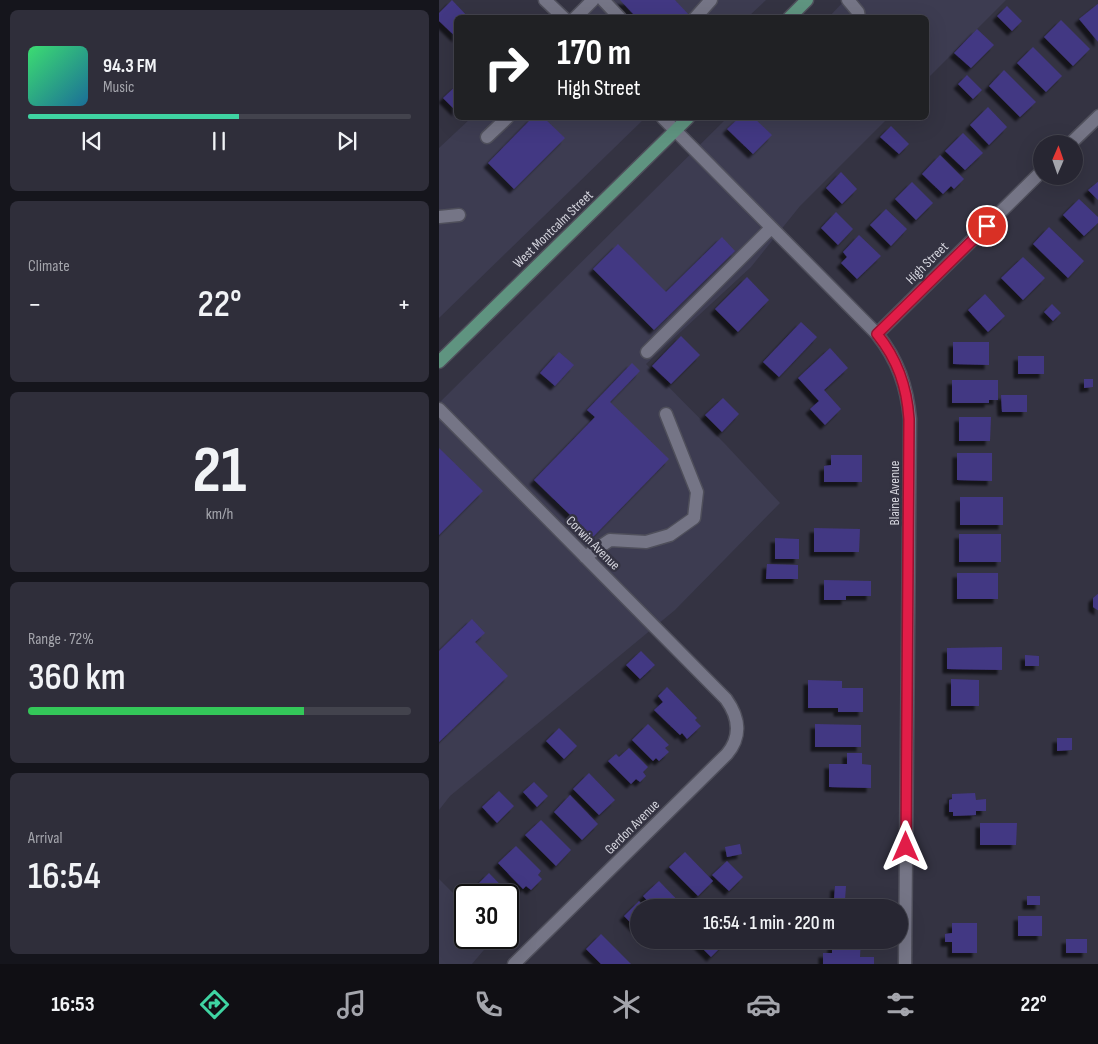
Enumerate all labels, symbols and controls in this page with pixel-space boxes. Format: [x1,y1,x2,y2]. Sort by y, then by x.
text: 170 m [557,32,631,75]
icon: right [474,35,539,100]
text: 94.3 FM [103,55,157,78]
text: High Street [557,75,640,102]
text: Music [103,78,134,97]
icon: previous [78,127,106,155]
icon: pause [205,127,233,155]
icon: next [333,127,361,155]
north arrow [1033,135,1083,185]
map controls [1033,135,1083,185]
street label: West Montcalm Street [509,187,597,271]
pin [966,205,1008,247]
icon: arrive [973,212,1001,240]
street label: High Street [902,238,952,288]
text: Climate [28,257,70,276]
text: 22° [197,282,242,327]
text: − [28,288,42,321]
text: + [397,288,411,321]
text: 21 [192,433,247,511]
street label: Blaine Avenue [886,461,903,525]
text: km/h [206,505,233,524]
street label: Corwin Avenue [562,512,624,574]
text: Range · 72% [28,630,94,649]
text: 360 km [28,655,126,700]
street label: Gerdon Avenue [601,796,663,858]
position arrow [879,820,931,872]
text: Arrival [28,829,62,848]
text: 16:54 [28,854,101,899]
speed limit sign: 30 [454,884,519,949]
text: 16:54 · 1 min · 220 m [703,912,835,935]
icon: directions [197,987,232,1022]
icon: music [334,987,369,1022]
icon: phone [471,987,506,1022]
icon: climate [609,987,644,1022]
icon: car [746,987,781,1022]
icon: filters [883,987,918,1022]
text: 16:53 [51,991,95,1018]
text: 22° [1021,991,1047,1018]

